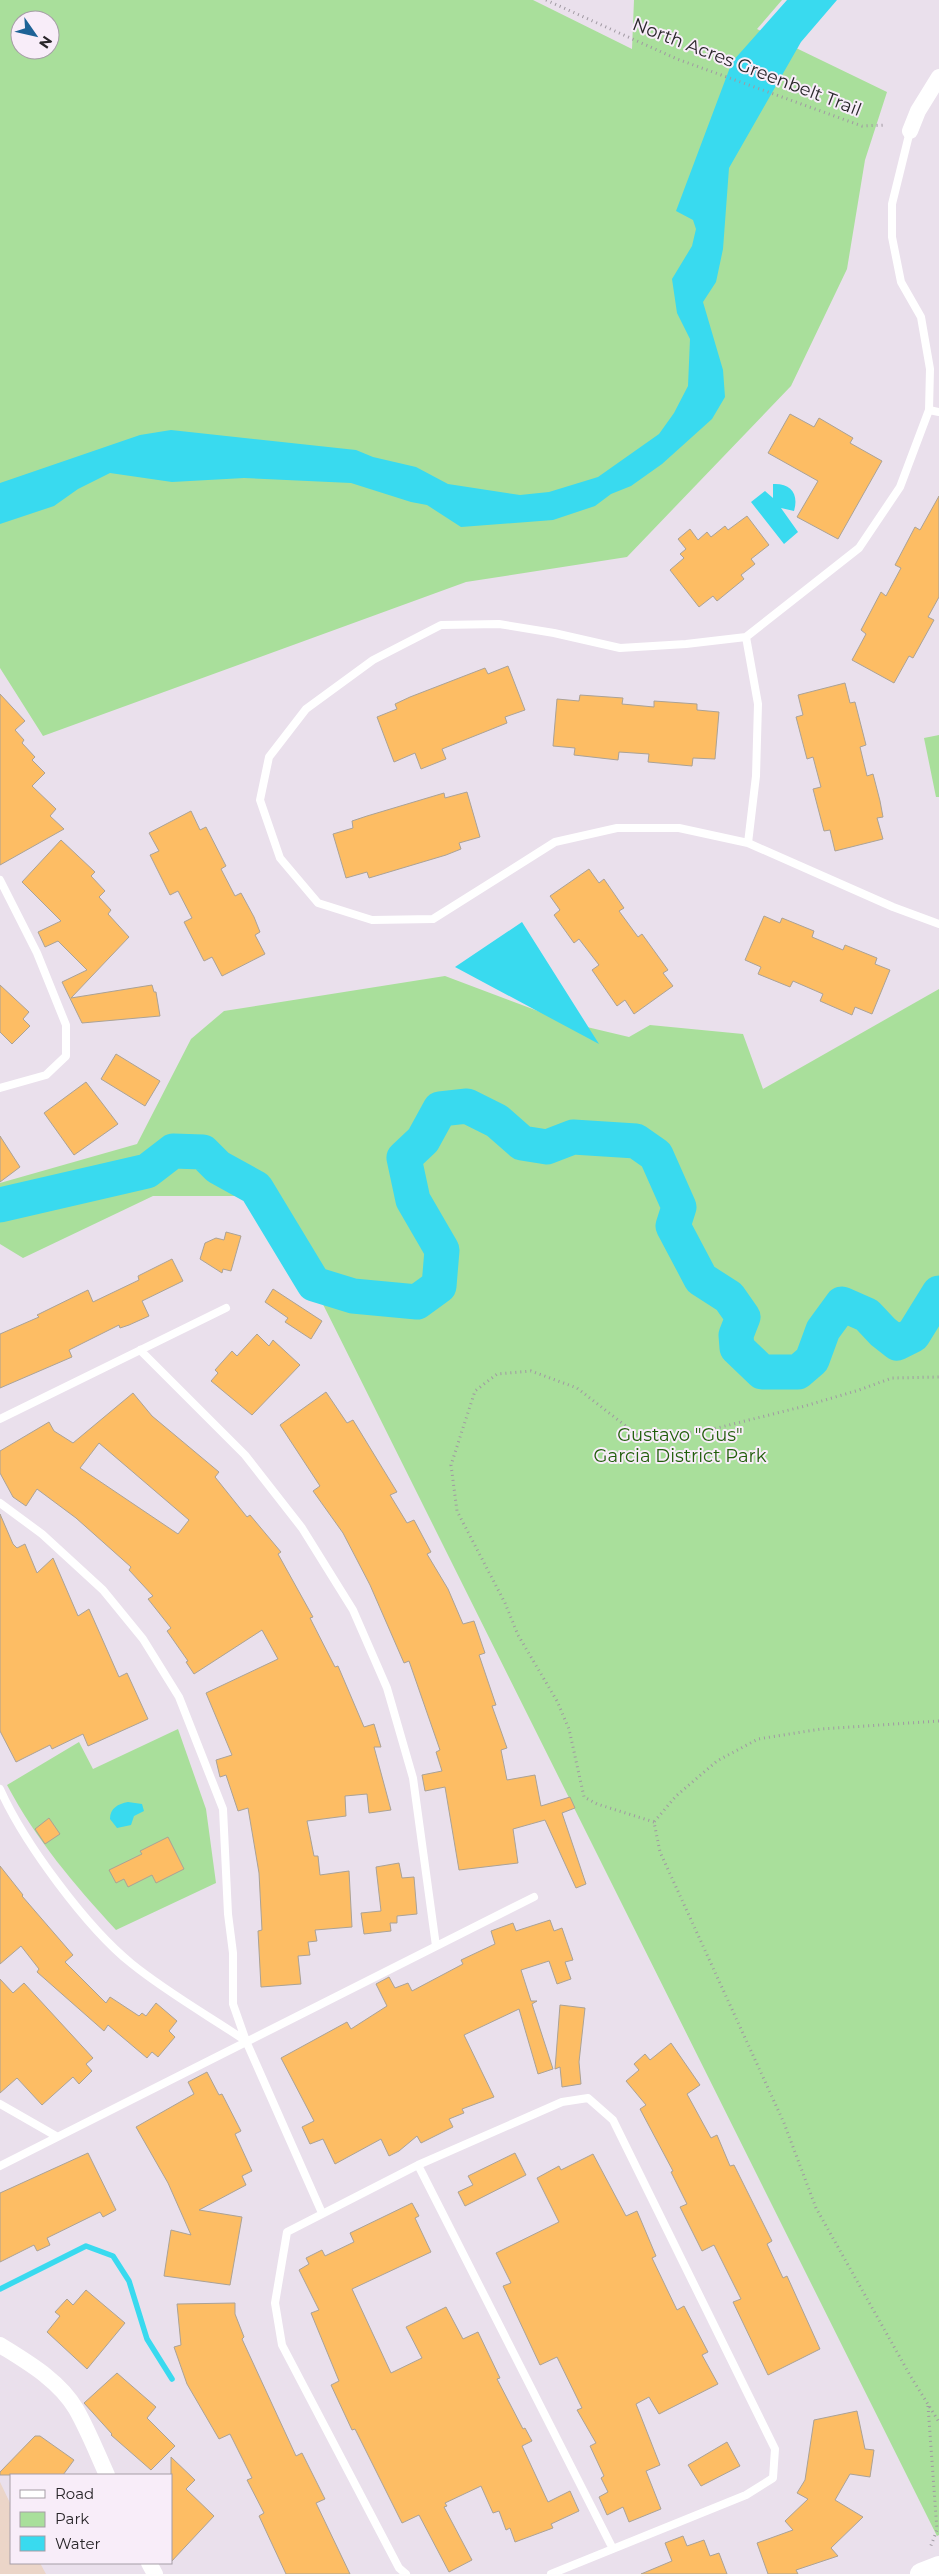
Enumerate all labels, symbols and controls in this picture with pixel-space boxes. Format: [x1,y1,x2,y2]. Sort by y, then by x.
north arrow [10,10,60,60]
street label: North Acres Greenbelt Trail [629,13,865,121]
text: N [35,33,56,52]
park label: Gustavo "Gus" Garcia District Park [594,1424,767,1467]
legend [10,2474,172,2564]
text: Road [55,2484,94,2503]
text: Park [55,2509,89,2528]
text: Water [55,2534,101,2553]

